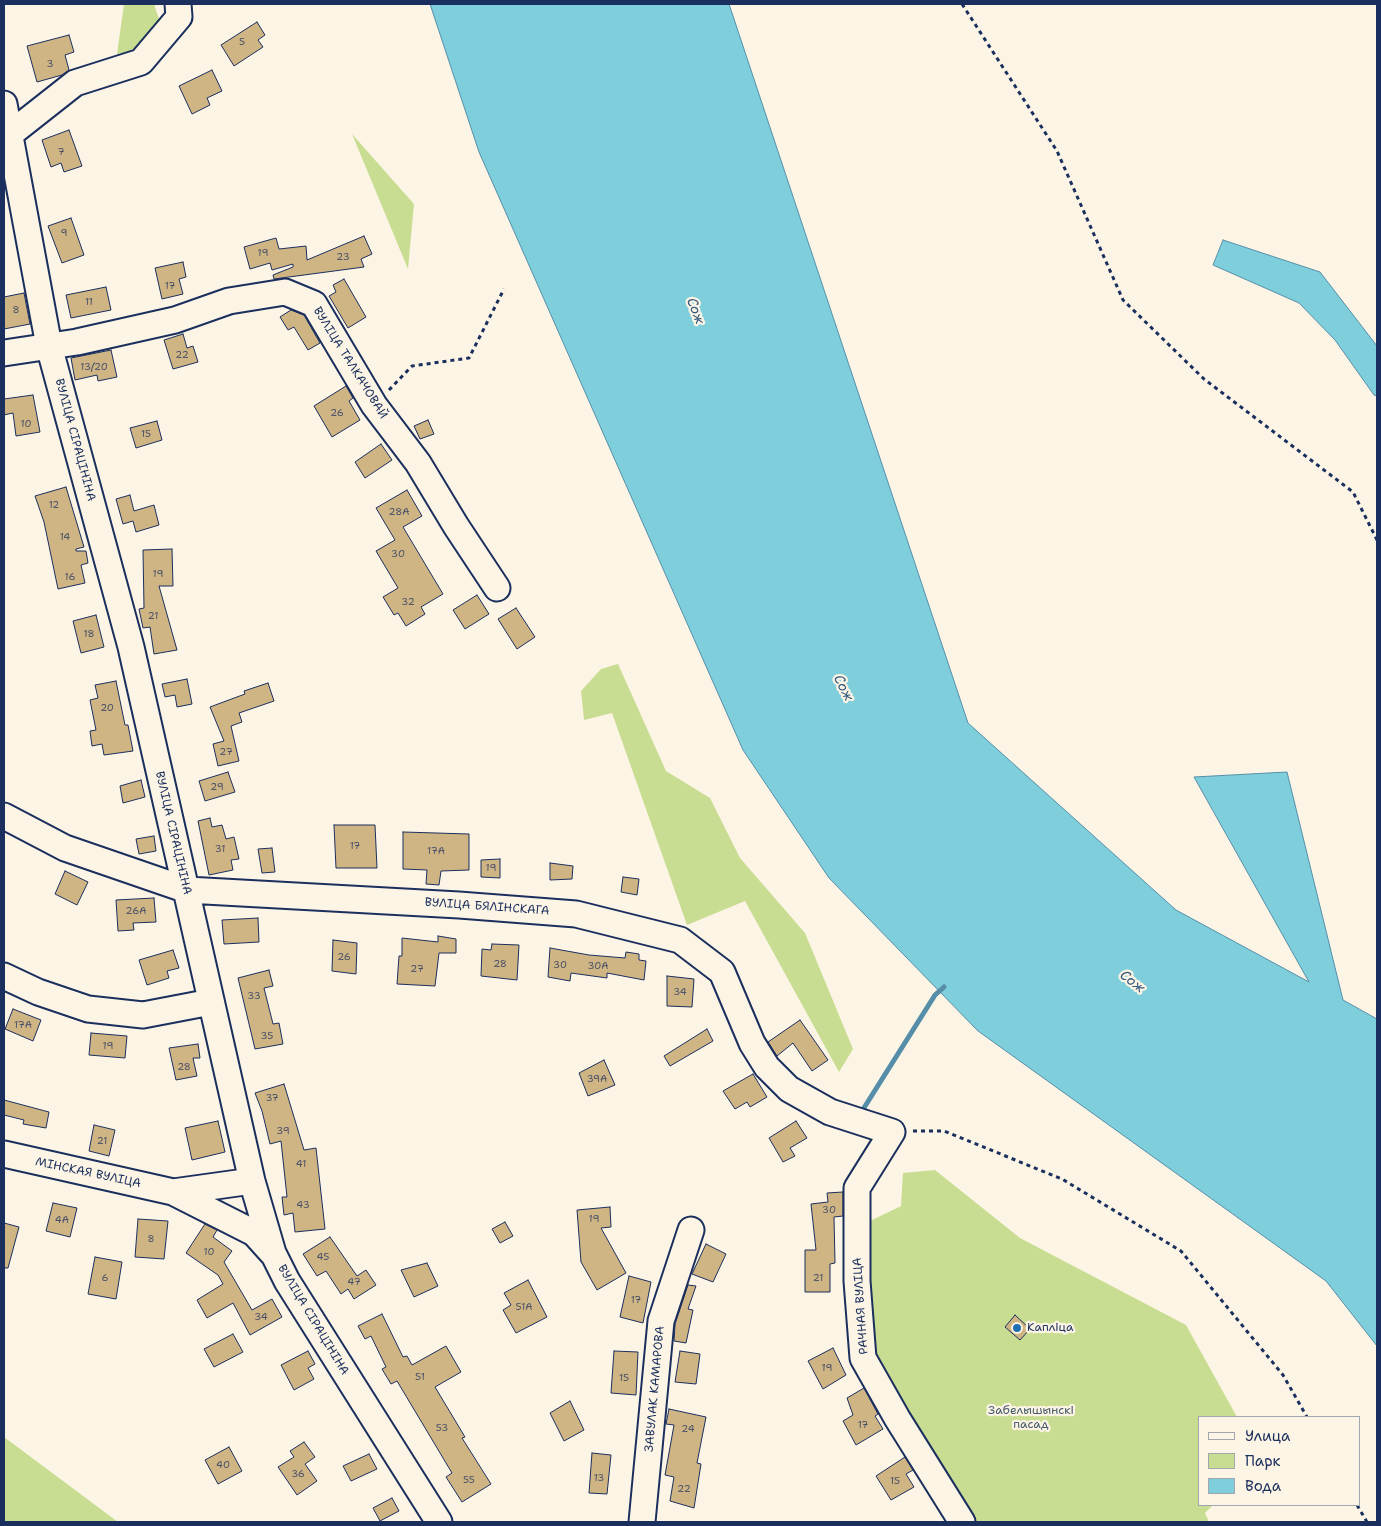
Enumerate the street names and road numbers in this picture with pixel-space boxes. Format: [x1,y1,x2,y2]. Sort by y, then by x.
street label: ВУЛІЦА ТАЛКАЧОВАЙ [310,304,390,422]
street label: ВУЛІЦА СІРАЦІНІНА [52,377,98,503]
street label: ВУЛІЦА СІРАЦІНІНА [152,770,194,896]
street label: ВУЛІЦА БЯЛІНСКАГА [424,895,550,919]
street label: МІНСКАЯ ВУЛІЦА [34,1155,142,1191]
street label: РАЧНАЯ ВУЛІЦА [850,1257,872,1355]
street label: ВУЛІЦА СІРАЦІНІНА [274,1262,352,1378]
street label: ЗАВУЛАК КАМАРОВА [642,1325,668,1453]

